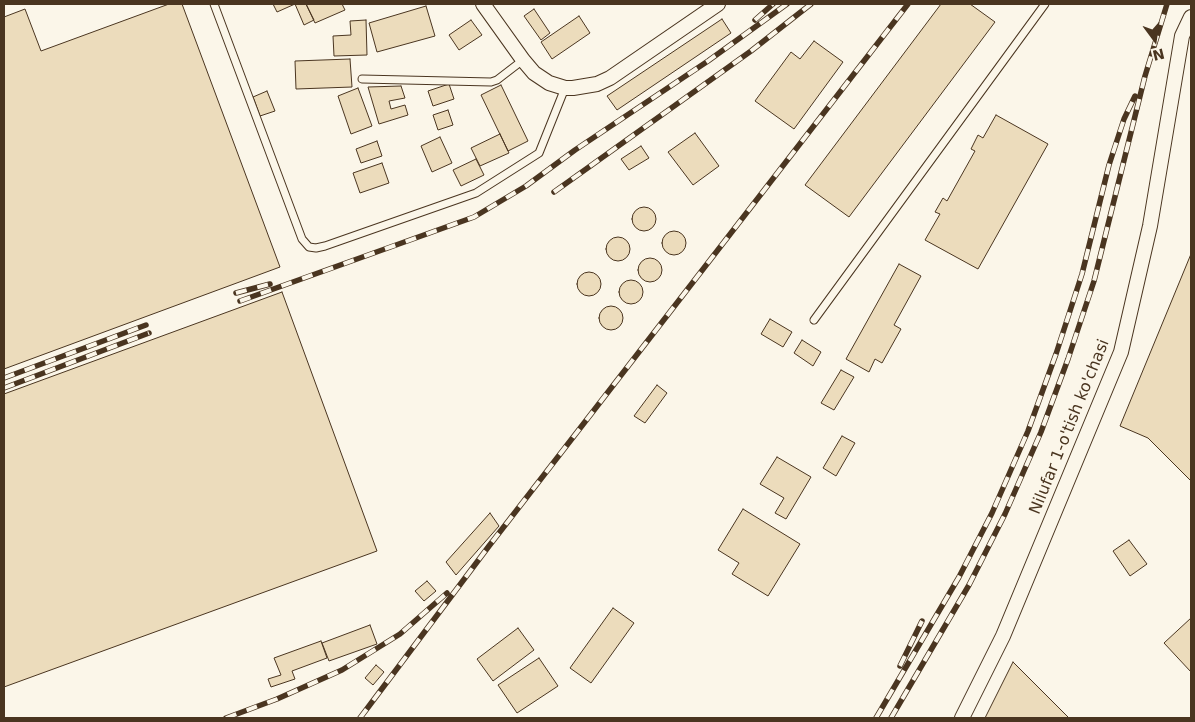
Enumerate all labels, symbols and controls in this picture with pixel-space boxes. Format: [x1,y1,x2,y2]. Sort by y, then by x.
north arrow [1130,15,1180,65]
text: N [1151,45,1166,64]
street label: Nilufar 1-o'tish ko'chasi [1026,337,1114,517]

